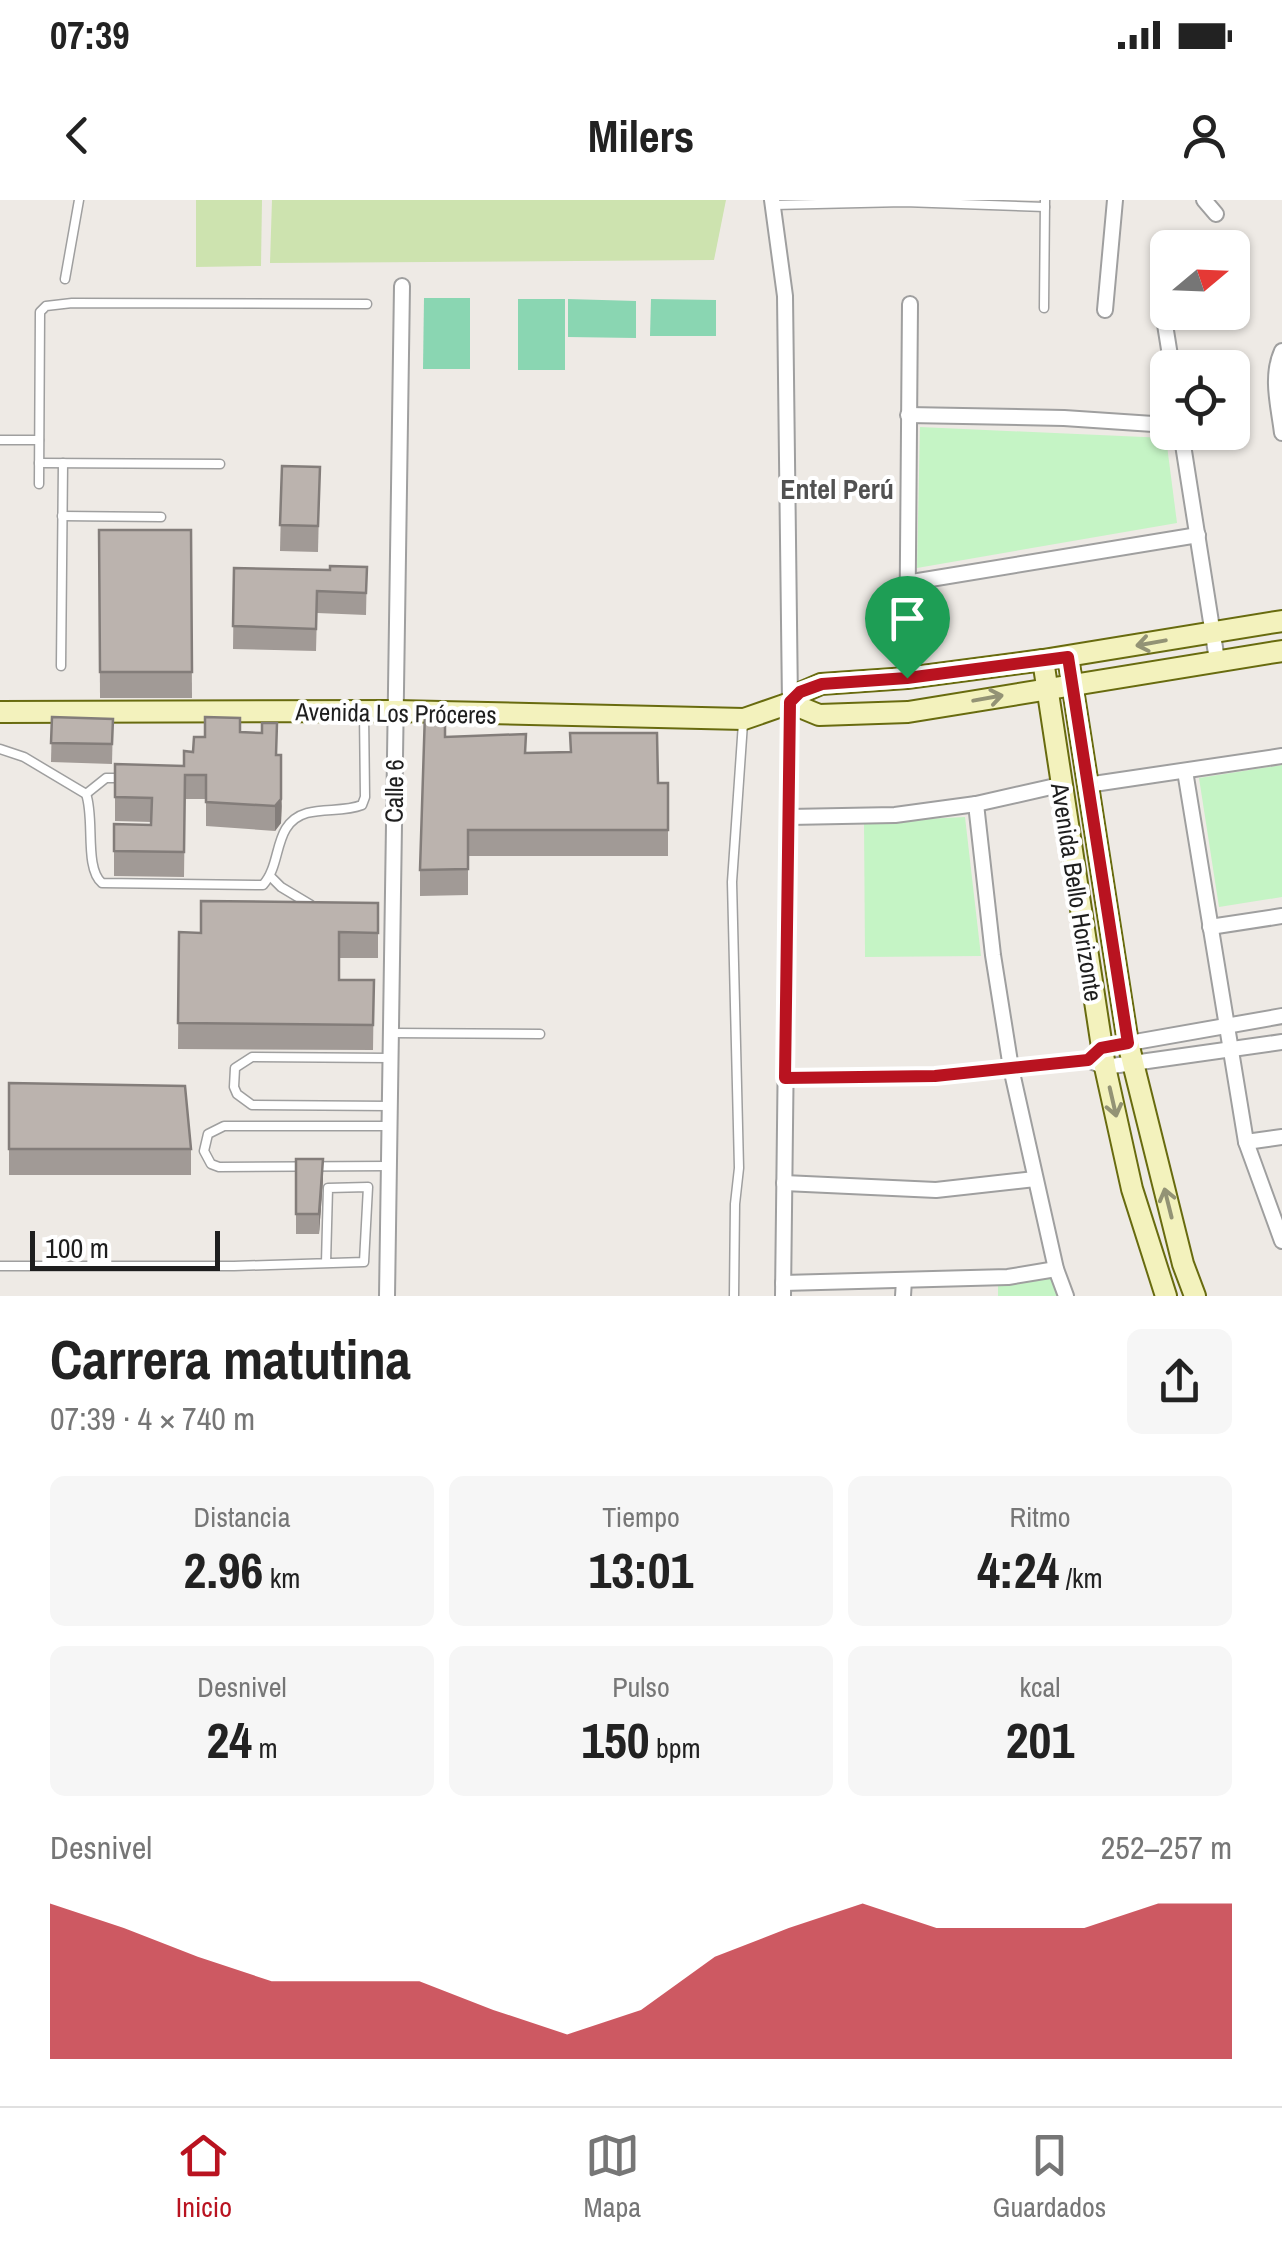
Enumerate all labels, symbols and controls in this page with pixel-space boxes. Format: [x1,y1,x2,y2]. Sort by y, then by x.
text: 07:39 [50,10,130,61]
text: Milers [588,105,694,166]
icon: back [50,108,105,163]
icon: person [1177,108,1232,163]
north arrow [1150,230,1250,330]
map controls [1150,230,1250,450]
button: locate [1150,350,1250,450]
district label: Entel Perú [780,470,894,508]
pin [865,576,950,679]
icon: arrive [880,591,935,646]
one-way arrow [1136,634,1168,653]
one-way arrow [971,688,1004,707]
street label: Avenida Los Próceres [294,694,497,732]
street label: Calle 6 [376,759,412,823]
street label: Avenida Bello Horizonte [1043,779,1111,1004]
one-way arrow [1104,1085,1123,1117]
one-way arrow [1157,1188,1176,1219]
scale bar [30,1226,220,1270]
text: 100 m [45,1229,109,1267]
text: Carrera matutina [50,1322,411,1396]
button: share [1127,1329,1232,1434]
text: 07:39 · 4 × 740 m [50,1397,255,1440]
text: Distancia [194,1498,291,1536]
text: Tiempo [602,1498,680,1536]
text: Ritmo [1009,1498,1071,1536]
text: 2.96 [184,1536,263,1604]
text: 13:01 [589,1536,693,1604]
text: 4:24 [977,1536,1059,1604]
text: km [263,1559,300,1597]
text: /km [1059,1559,1103,1597]
text: Desnivel [197,1668,287,1706]
text: Pulso [612,1668,670,1706]
text: kcal [1020,1668,1060,1706]
text: 24 [206,1706,252,1774]
text: 150 [581,1706,650,1774]
text: 201 [1006,1706,1074,1774]
text: m [252,1729,278,1767]
text: bpm [650,1729,701,1767]
text: Desnivel [50,1826,152,1869]
text: 252–257 m [1101,1826,1232,1869]
tab: Inicio [176,2128,232,2226]
tab: Mapa [584,2128,641,2226]
tab: Guardados [993,2128,1106,2226]

